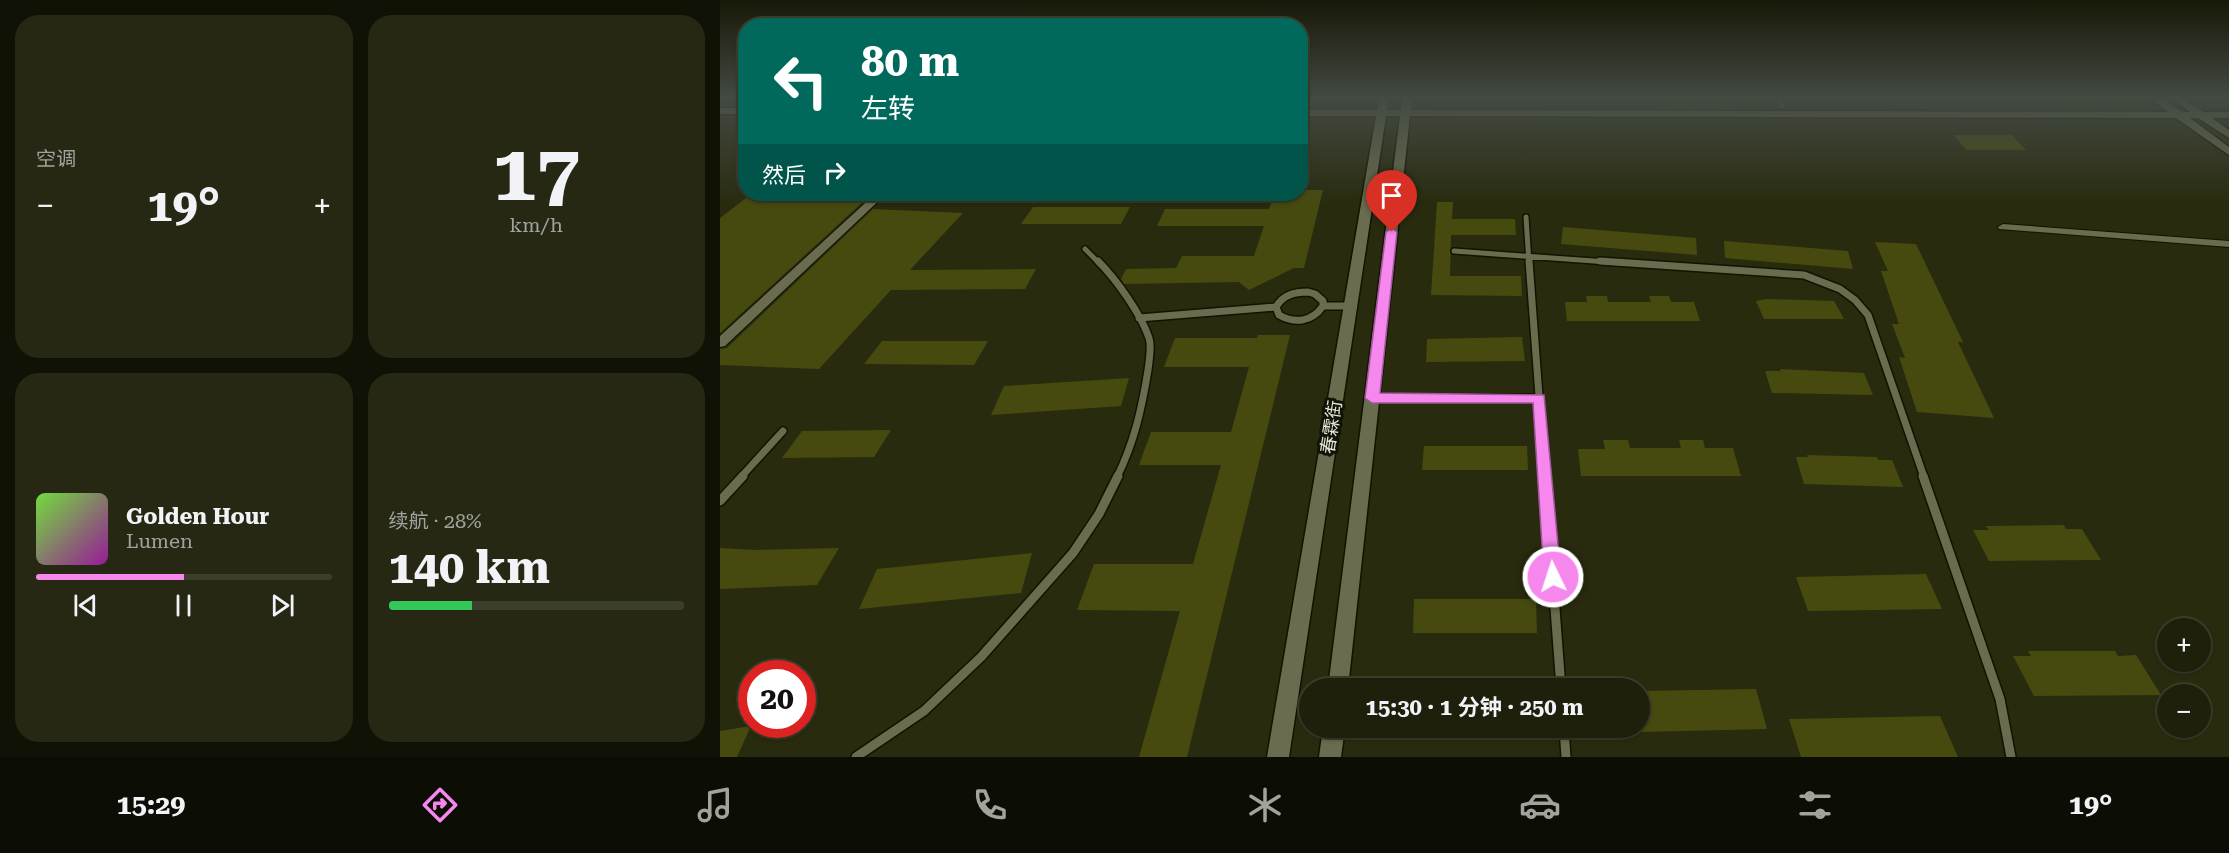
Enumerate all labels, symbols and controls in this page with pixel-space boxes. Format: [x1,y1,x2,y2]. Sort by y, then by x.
text: 80 m [861,37,959,86]
icon: left [762,42,840,120]
text: 左转 [861,93,915,125]
text: 17 [493,128,580,219]
text: 空调 [36,147,76,171]
icon: right [818,156,851,189]
text: 然后 [762,163,806,188]
pin [1366,170,1417,232]
text: 19° [147,179,220,232]
icon: arrive [1375,179,1408,212]
text: − [36,186,54,225]
text: + [313,186,332,225]
text: km/h [509,213,563,237]
street label: 春霖街 [1316,399,1346,455]
text: Golden Hour [126,504,269,529]
text: 续航 · 28% [389,509,482,533]
text: Lumen [126,529,193,553]
text: 140 km [389,541,550,594]
position arrow [1521,545,1585,609]
icon: previous [69,589,102,622]
icon: pause [167,589,200,622]
icon: next [266,589,299,622]
map controls [2157,618,2211,738]
button: + [2157,618,2211,672]
speed limit sign: 20 [738,660,816,738]
button: − [2157,684,2211,738]
text: 15:30 · 1 分钟 · 250 m [1366,695,1583,720]
icon: directions [419,784,461,826]
icon: music [694,784,736,826]
icon: phone [969,784,1011,826]
icon: climate [1244,784,1286,826]
icon: car [1519,784,1561,826]
icon: filters [1794,784,1836,826]
text: 15:29 [117,789,185,821]
text: 19° [2069,789,2112,821]

